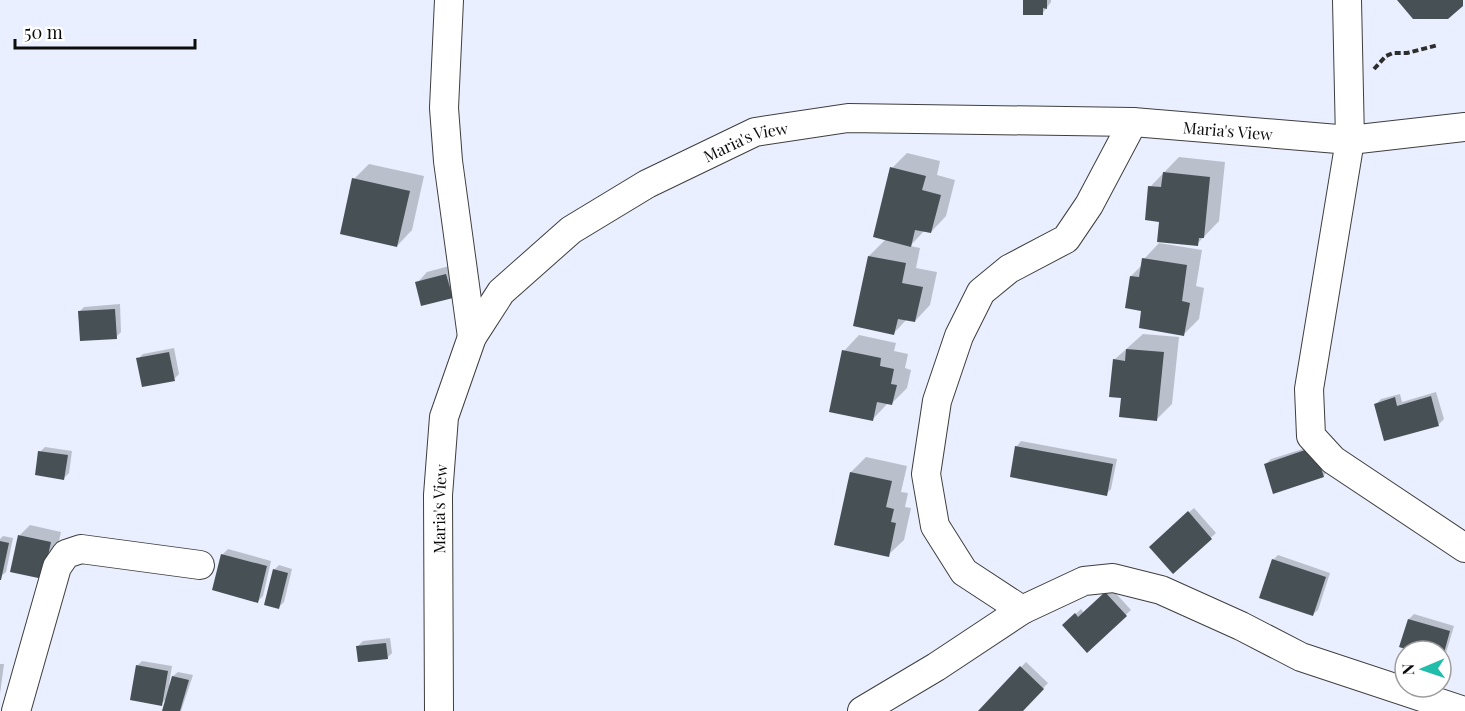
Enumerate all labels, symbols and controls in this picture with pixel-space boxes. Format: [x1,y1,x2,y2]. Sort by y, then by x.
scale bar [15,12,195,50]
text: 50 m [24,20,63,44]
street label: Maria's View [1182,116,1274,144]
street label: Maria's View [699,117,790,166]
street label: Maria's View [427,463,451,554]
north arrow [1393,639,1453,699]
text: N [1397,663,1418,676]

